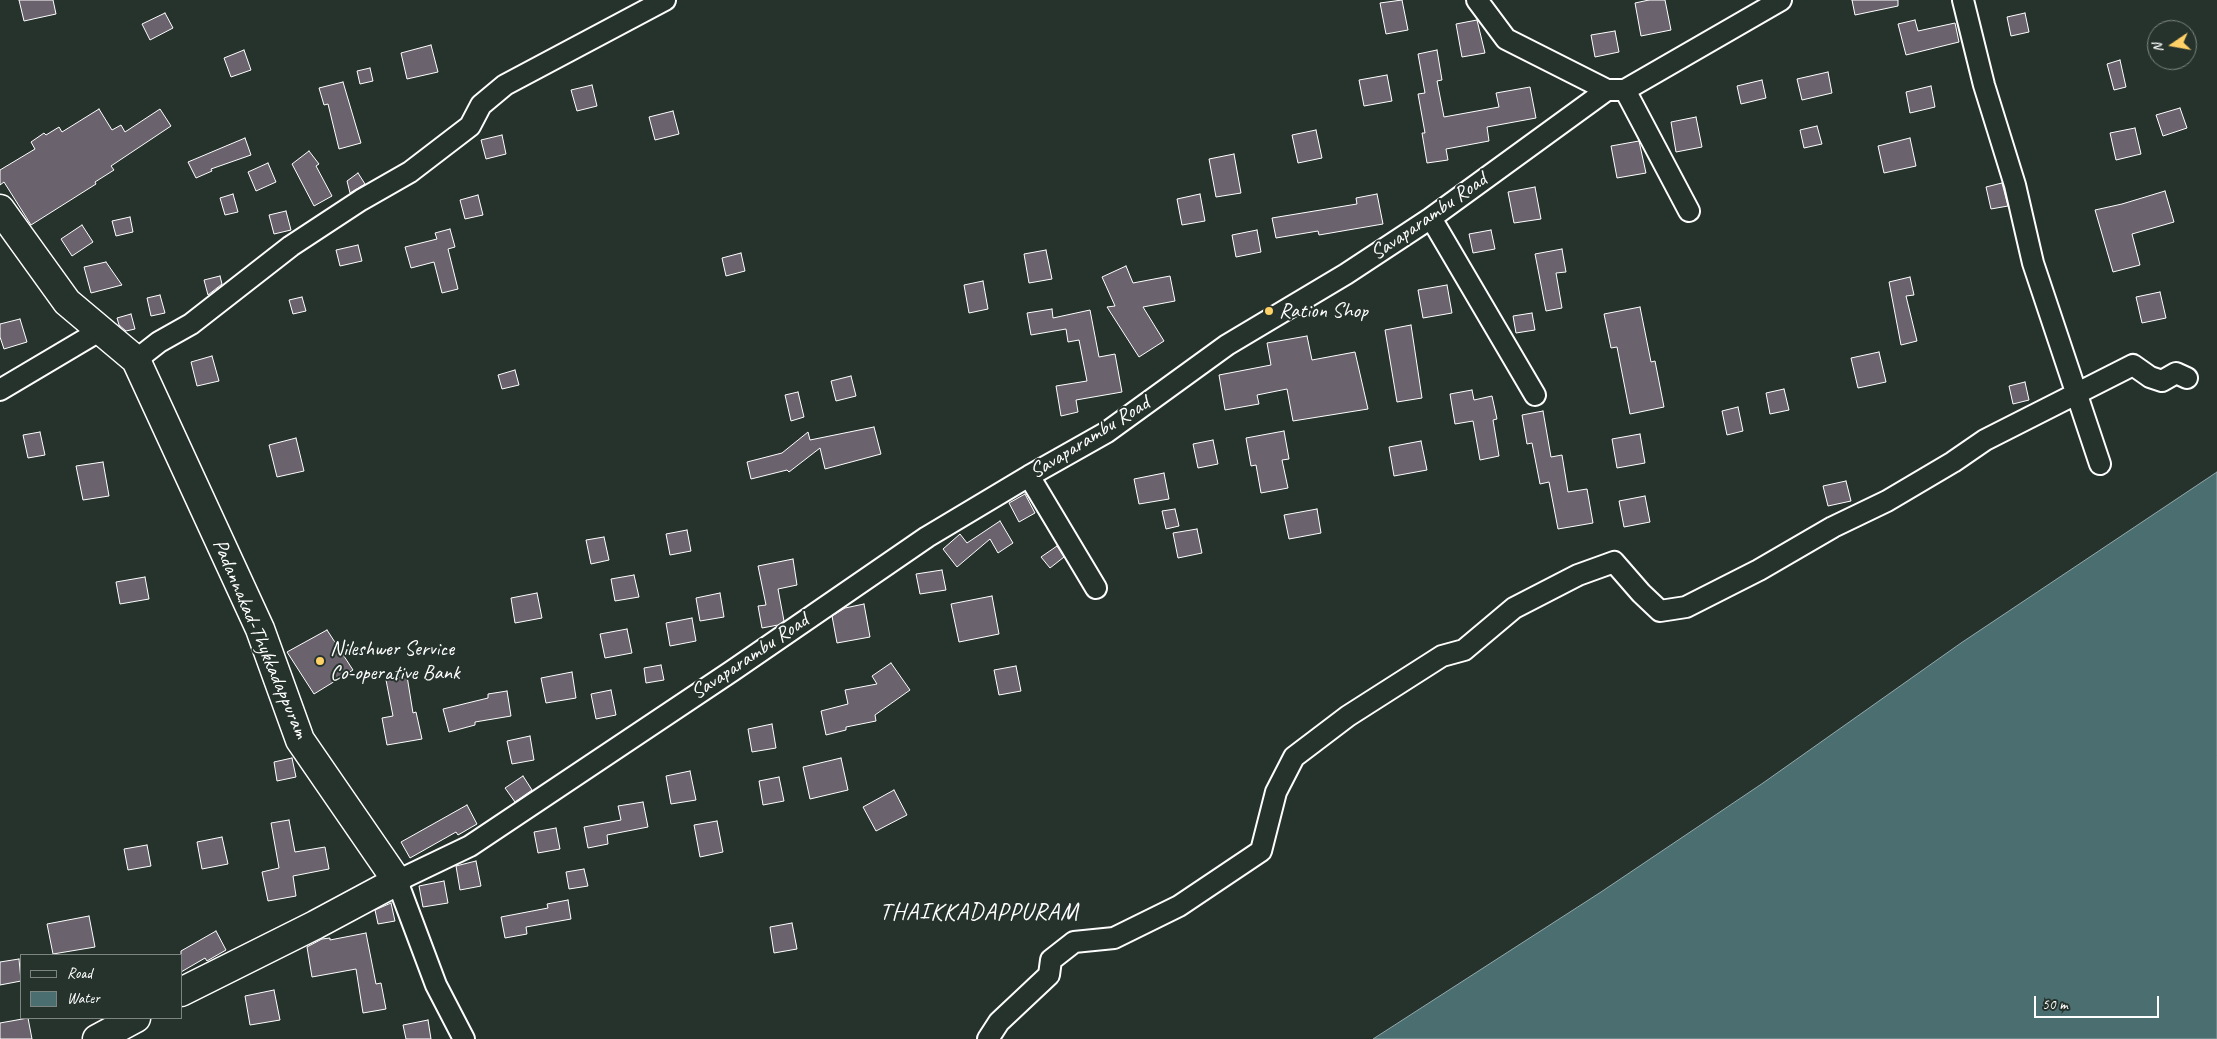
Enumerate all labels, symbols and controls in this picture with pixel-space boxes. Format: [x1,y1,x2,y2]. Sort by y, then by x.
north arrow [2147,20,2197,70]
text: N [2149,42,2167,54]
street label: Savaparambu Road [1366,168,1492,266]
place label: Ration Shop [1279,298,1368,324]
marker: Ration Shop [1263,305,1275,317]
street label: Savaparambu Road [1026,391,1154,485]
street label: Padannakad-Thykkadappuram [207,535,313,743]
street label: Savaparambu Road [686,608,814,706]
place label: Nileshwer Service Co-operative Bank [330,636,460,686]
marker: Nileshwer Service Co-operative Bank [314,655,326,667]
district label: THAIKKADAPPURAM [878,899,1080,927]
legend [20,954,182,1019]
text: Road [67,964,92,983]
scale bar [2037,986,2162,1018]
text: Water [67,989,100,1008]
text: 50 m [2042,995,2068,1014]

